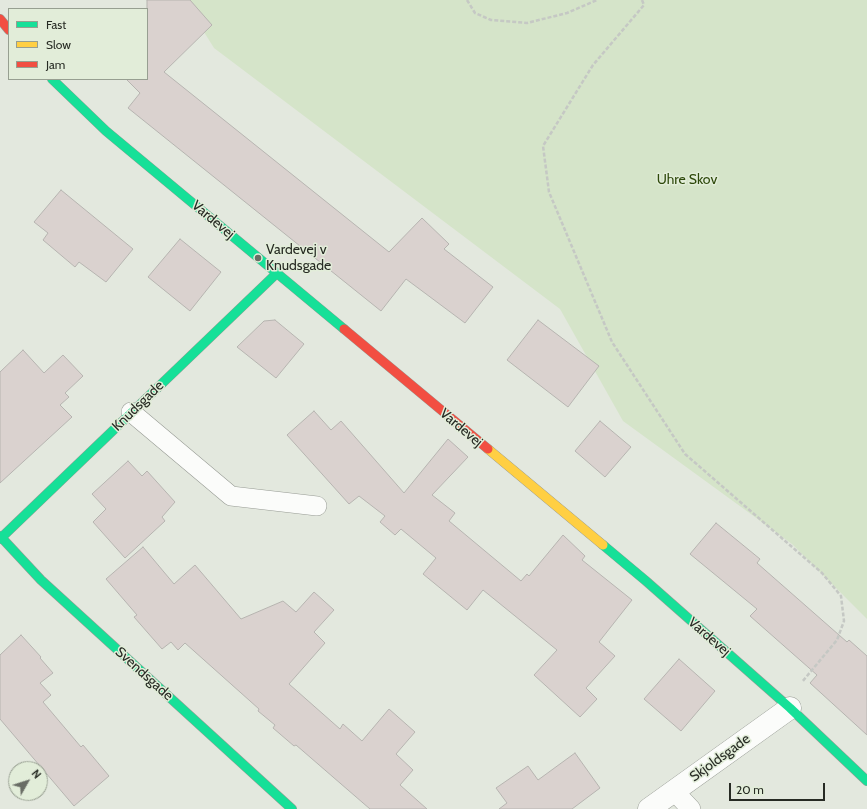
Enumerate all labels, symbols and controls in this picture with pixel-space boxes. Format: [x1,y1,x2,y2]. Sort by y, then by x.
legend [8,8,148,80]
text: Fast [46,17,66,32]
text: Slow [46,37,71,52]
text: Jam [46,57,65,72]
park label: Uhre Skov [657,172,717,188]
street label: Vardevej [188,197,238,243]
place label: Vardevej v Knudsgade [266,242,331,274]
marker: Vardevej v Knudsgade [253,253,263,263]
street label: Knudsgade [109,377,167,435]
street label: Vardevej [436,405,486,451]
street label: Vardevej [684,614,734,660]
street label: Svendsgade [112,644,176,704]
street label: Skjoldsgade [687,730,753,786]
north arrow [8,761,48,801]
text: N [29,767,44,782]
scale bar [731,775,827,801]
text: 20 m [736,782,764,797]

